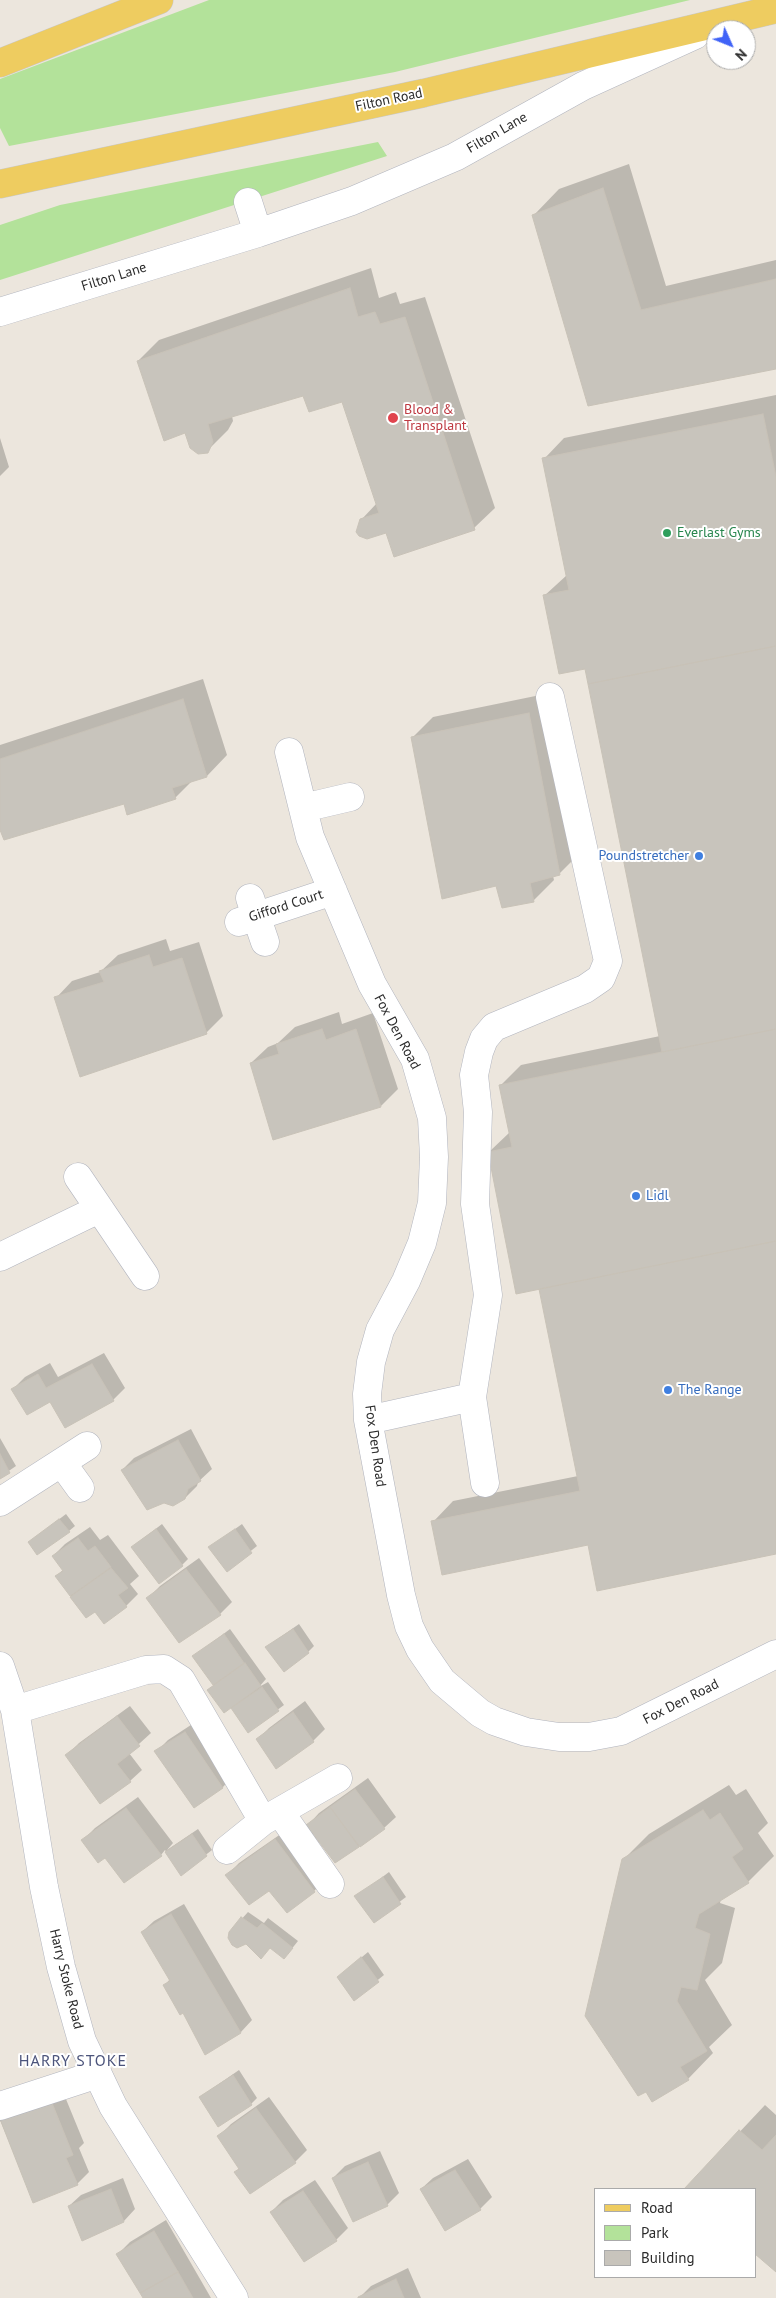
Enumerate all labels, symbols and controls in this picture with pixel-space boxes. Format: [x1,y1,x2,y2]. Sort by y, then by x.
north arrow [706,20,756,70]
text: N [731,45,751,64]
street label: Filton Road [354,85,424,115]
street label: Filton Lane [464,109,530,157]
street label: Filton Lane [79,259,149,295]
place label: Blood & Transplant [404,402,467,434]
marker: Blood & Transplant [386,411,400,425]
place label: Everlast Gyms [677,525,761,541]
marker: Everlast Gyms [661,527,673,539]
place label: Poundstretcher [598,848,689,864]
marker: Poundstretcher [693,850,705,862]
street label: Gifford Court [247,886,325,926]
street label: Fox Den Road [370,992,424,1072]
place label: Lidl [646,1188,669,1204]
marker: Lidl [630,1190,642,1202]
place label: The Range [678,1382,742,1398]
marker: The Range [662,1384,674,1396]
street label: Fox Den Road [361,1404,389,1488]
street label: Fox Den Road [640,1676,722,1728]
street label: Harry Stoke Road [45,1927,87,2031]
district label: HARRY STOKE [17,2051,129,2071]
legend [594,2188,756,2278]
text: Road [641,2198,673,2217]
text: Park [641,2223,669,2242]
text: Building [641,2248,695,2267]

